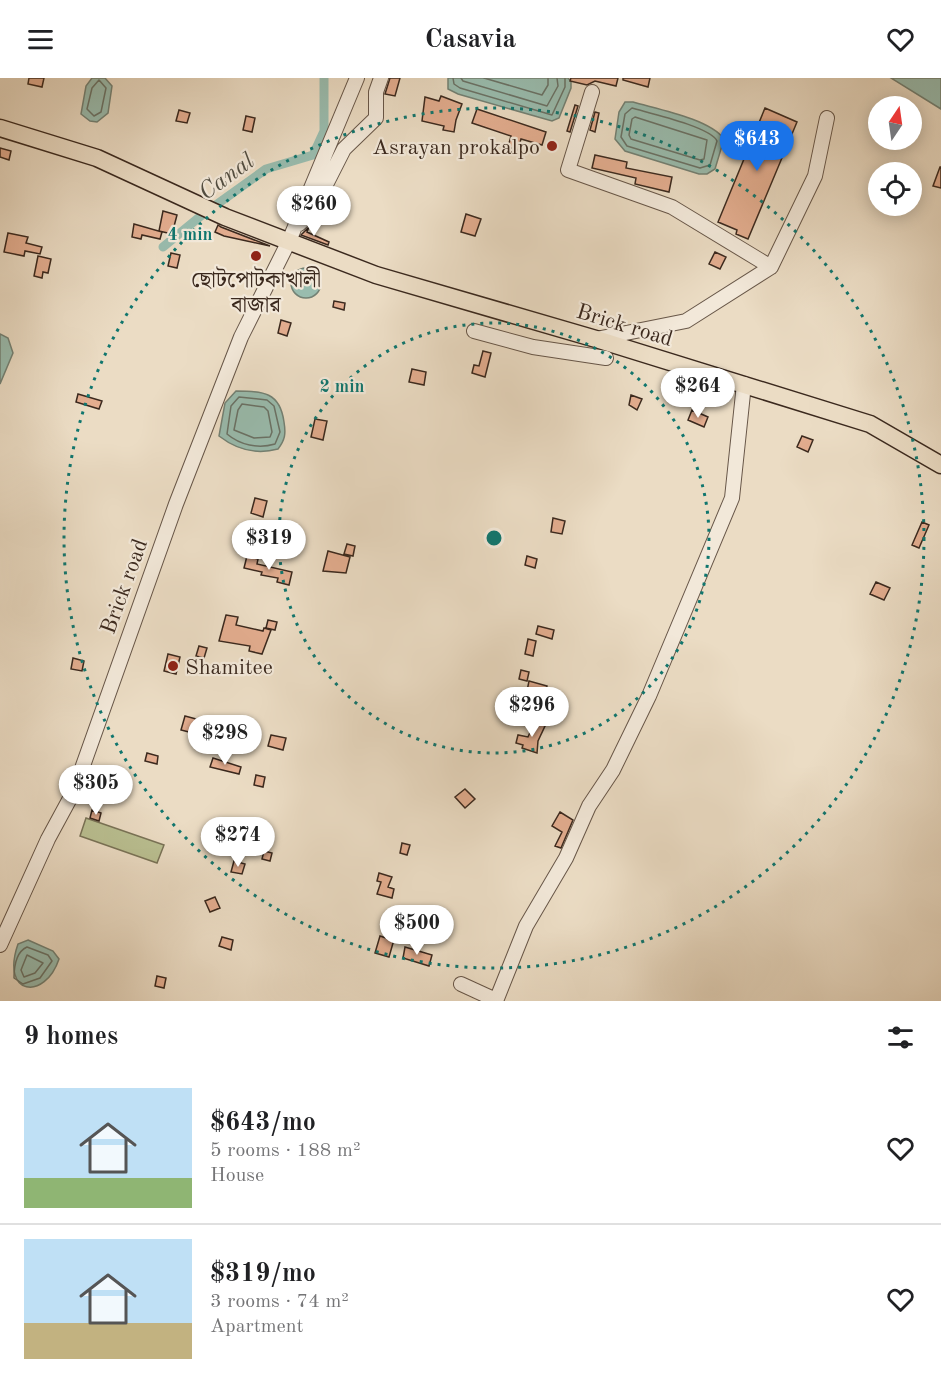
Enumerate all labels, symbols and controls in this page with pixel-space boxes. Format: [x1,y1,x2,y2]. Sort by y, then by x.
icon: menu [24,23,57,56]
icon: heart [884,23,917,56]
text: Casavia [425,26,516,53]
north arrow [868,96,922,150]
map controls [868,96,922,216]
pin: $643 [721,121,793,172]
text: $643 [734,130,780,150]
place label: Asrayan prokalpo [372,137,540,159]
marker: Asrayan prokalpo [545,139,559,153]
water label: Canal [195,150,260,206]
button: locate [868,162,922,216]
pin: $260 [278,186,350,237]
text: $260 [291,195,337,215]
text: 4 min [167,226,213,244]
marker: ছোটপোটকাখালী বাজার [249,249,263,263]
place label: ছোটপোটকাখালী বাজার [191,266,321,317]
street label: Brick road [574,301,675,351]
pin: $264 [662,368,734,419]
text: $264 [675,377,721,397]
text: 2 min [319,378,365,396]
pin: $319 [233,520,305,571]
centre of rings [484,528,504,548]
text: $319 [246,529,292,549]
street label: Brick road [98,536,152,637]
place label: Shamitee [185,657,273,679]
marker: Shamitee [166,659,180,673]
pin: $296 [496,687,568,738]
text: $296 [509,696,555,716]
pin: $298 [189,715,261,766]
text: $298 [202,724,248,744]
pin: $305 [60,765,132,816]
text: $305 [73,774,119,794]
pin: $274 [202,817,274,868]
text: $274 [215,826,261,846]
pin: $500 [381,905,453,956]
text: $500 [394,914,440,934]
icon: filters [884,1021,917,1054]
text: 9 homes [24,1024,118,1050]
text: $643/mo [210,1110,316,1136]
icon: home [72,1112,144,1184]
icon: heart [884,1132,917,1165]
text: 5 rooms · 188 m² [210,1141,360,1161]
text: House [210,1166,264,1186]
text: $319/mo [210,1261,316,1287]
icon: home [72,1263,144,1335]
icon: heart [884,1283,917,1316]
text: 3 rooms · 74 m² [210,1292,349,1312]
text: Apartment [210,1317,304,1337]

